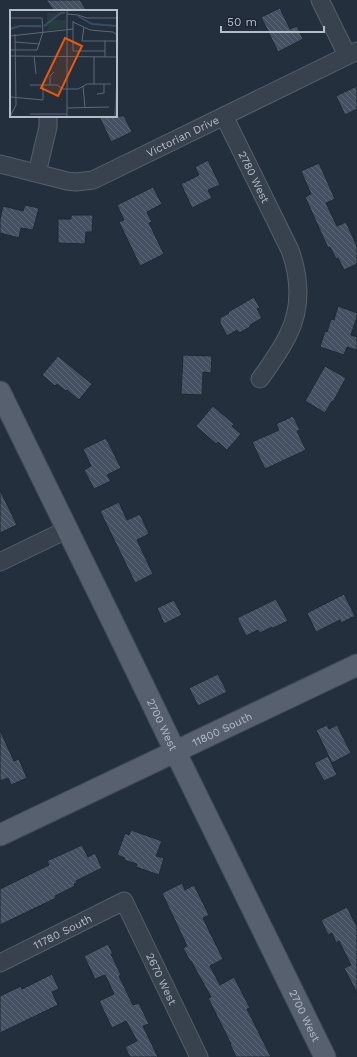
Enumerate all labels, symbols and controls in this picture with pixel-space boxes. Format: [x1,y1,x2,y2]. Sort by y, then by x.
scale bar [221,8,324,34]
inset map [10,10,117,117]
text: 50 m [227,15,257,29]
street label: Victorian Drive [144,113,221,160]
street label: 2780 West [235,149,272,206]
street label: 2700 West [144,697,180,753]
street label: 11800 South [190,710,254,749]
street label: 11780 South [31,912,94,952]
street label: 2670 West [143,951,179,1008]
street label: 2700 West [286,988,323,1044]

